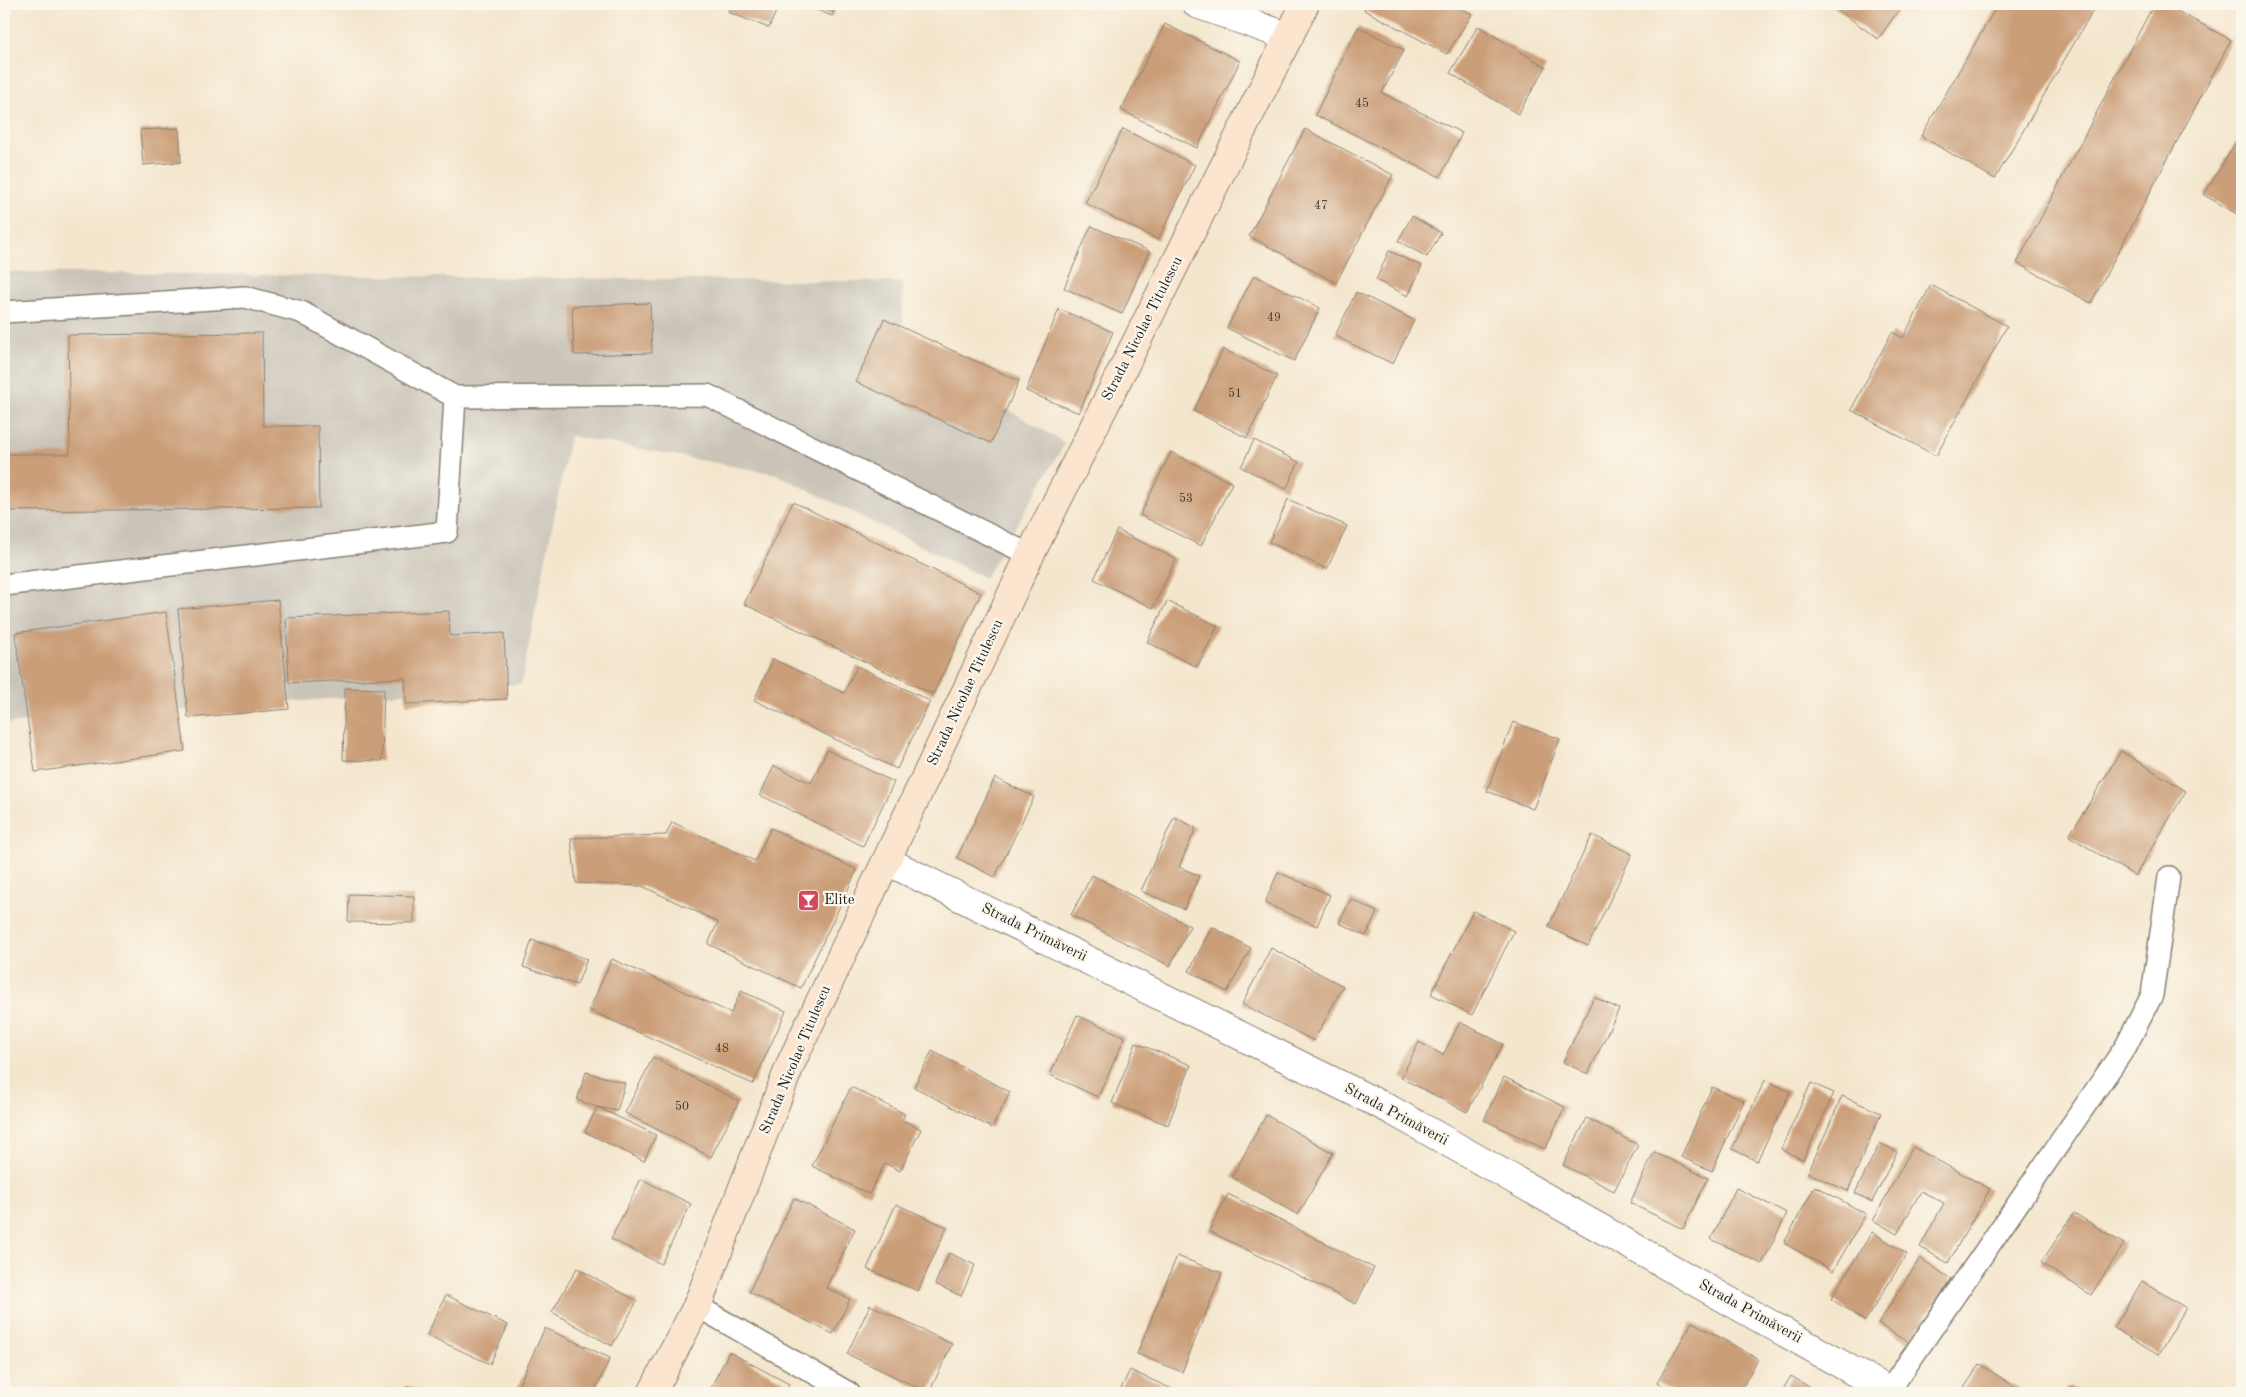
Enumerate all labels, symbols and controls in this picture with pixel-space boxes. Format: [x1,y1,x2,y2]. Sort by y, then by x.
house number: 45 [1355,97,1369,110]
house number: 47 [1314,200,1328,212]
street label: Strada Nicolae Titulescu [1100,254,1186,404]
house number: 49 [1267,312,1281,324]
house number: 51 [1228,387,1242,400]
house number: 53 [1179,492,1193,505]
street label: Strada Nicolae Titulescu [925,617,1007,769]
bar icon: Elite [796,888,820,912]
place label: Elite [824,893,855,908]
street label: Strada Primăverii [979,901,1089,965]
street label: Strada Nicolae Titulescu [758,984,834,1136]
house number: 48 [715,1043,729,1055]
street label: Strada Primăverii [1342,1081,1450,1149]
house number: 50 [675,1100,689,1113]
street label: Strada Primăverii [1696,1278,1804,1346]

